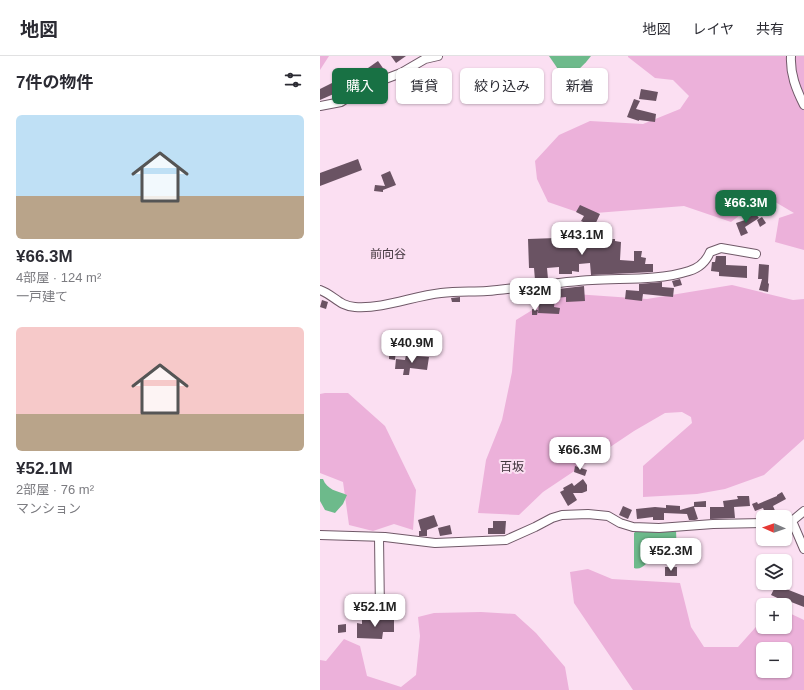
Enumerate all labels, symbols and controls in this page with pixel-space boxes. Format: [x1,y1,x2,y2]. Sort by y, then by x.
text: 地図 [20,19,58,40]
text: 地図 [642,21,670,37]
text: レイヤ [692,21,734,37]
text: 共有 [756,21,784,37]
chip: 購入 [332,68,388,104]
chip: 賃貸 [396,68,452,104]
chip: 絞り込み [460,68,544,104]
chip: 新着 [552,68,608,104]
icon: filters [282,69,304,91]
text: 7件の物件 [16,73,93,92]
icon: home [124,141,196,213]
pin: ¥66.3M [713,190,779,224]
text: ¥66.3M [724,195,768,210]
pin: ¥43.1M [549,222,615,256]
text: ¥43.1M [560,227,604,242]
text: ¥66.3M [16,247,73,266]
district label: 前向谷 [370,247,406,261]
text: 4部屋 · 124 m² [16,270,101,285]
pin: ¥32M [511,278,559,312]
text: ¥32M [519,283,551,298]
text: 一戸建て [16,289,68,304]
pin: ¥40.9M [379,330,445,364]
text: ¥40.9M [390,335,434,350]
icon: home [124,353,196,425]
pin: ¥66.3M [547,437,613,471]
text: ¥66.3M [558,442,602,457]
text: ¥52.1M [16,459,73,478]
district label: 百坂 [500,460,524,474]
text: 2部屋 · 76 m² [16,482,94,497]
text: マンション [16,501,81,516]
north arrow [756,510,792,546]
map controls [756,510,792,678]
pin: ¥52.3M [638,538,704,572]
text: ¥52.3M [649,543,693,558]
button: layers [756,554,792,590]
pin: ¥52.1M [342,594,408,628]
button: + [756,598,792,634]
text: ¥52.1M [353,599,397,614]
button: − [756,642,792,678]

